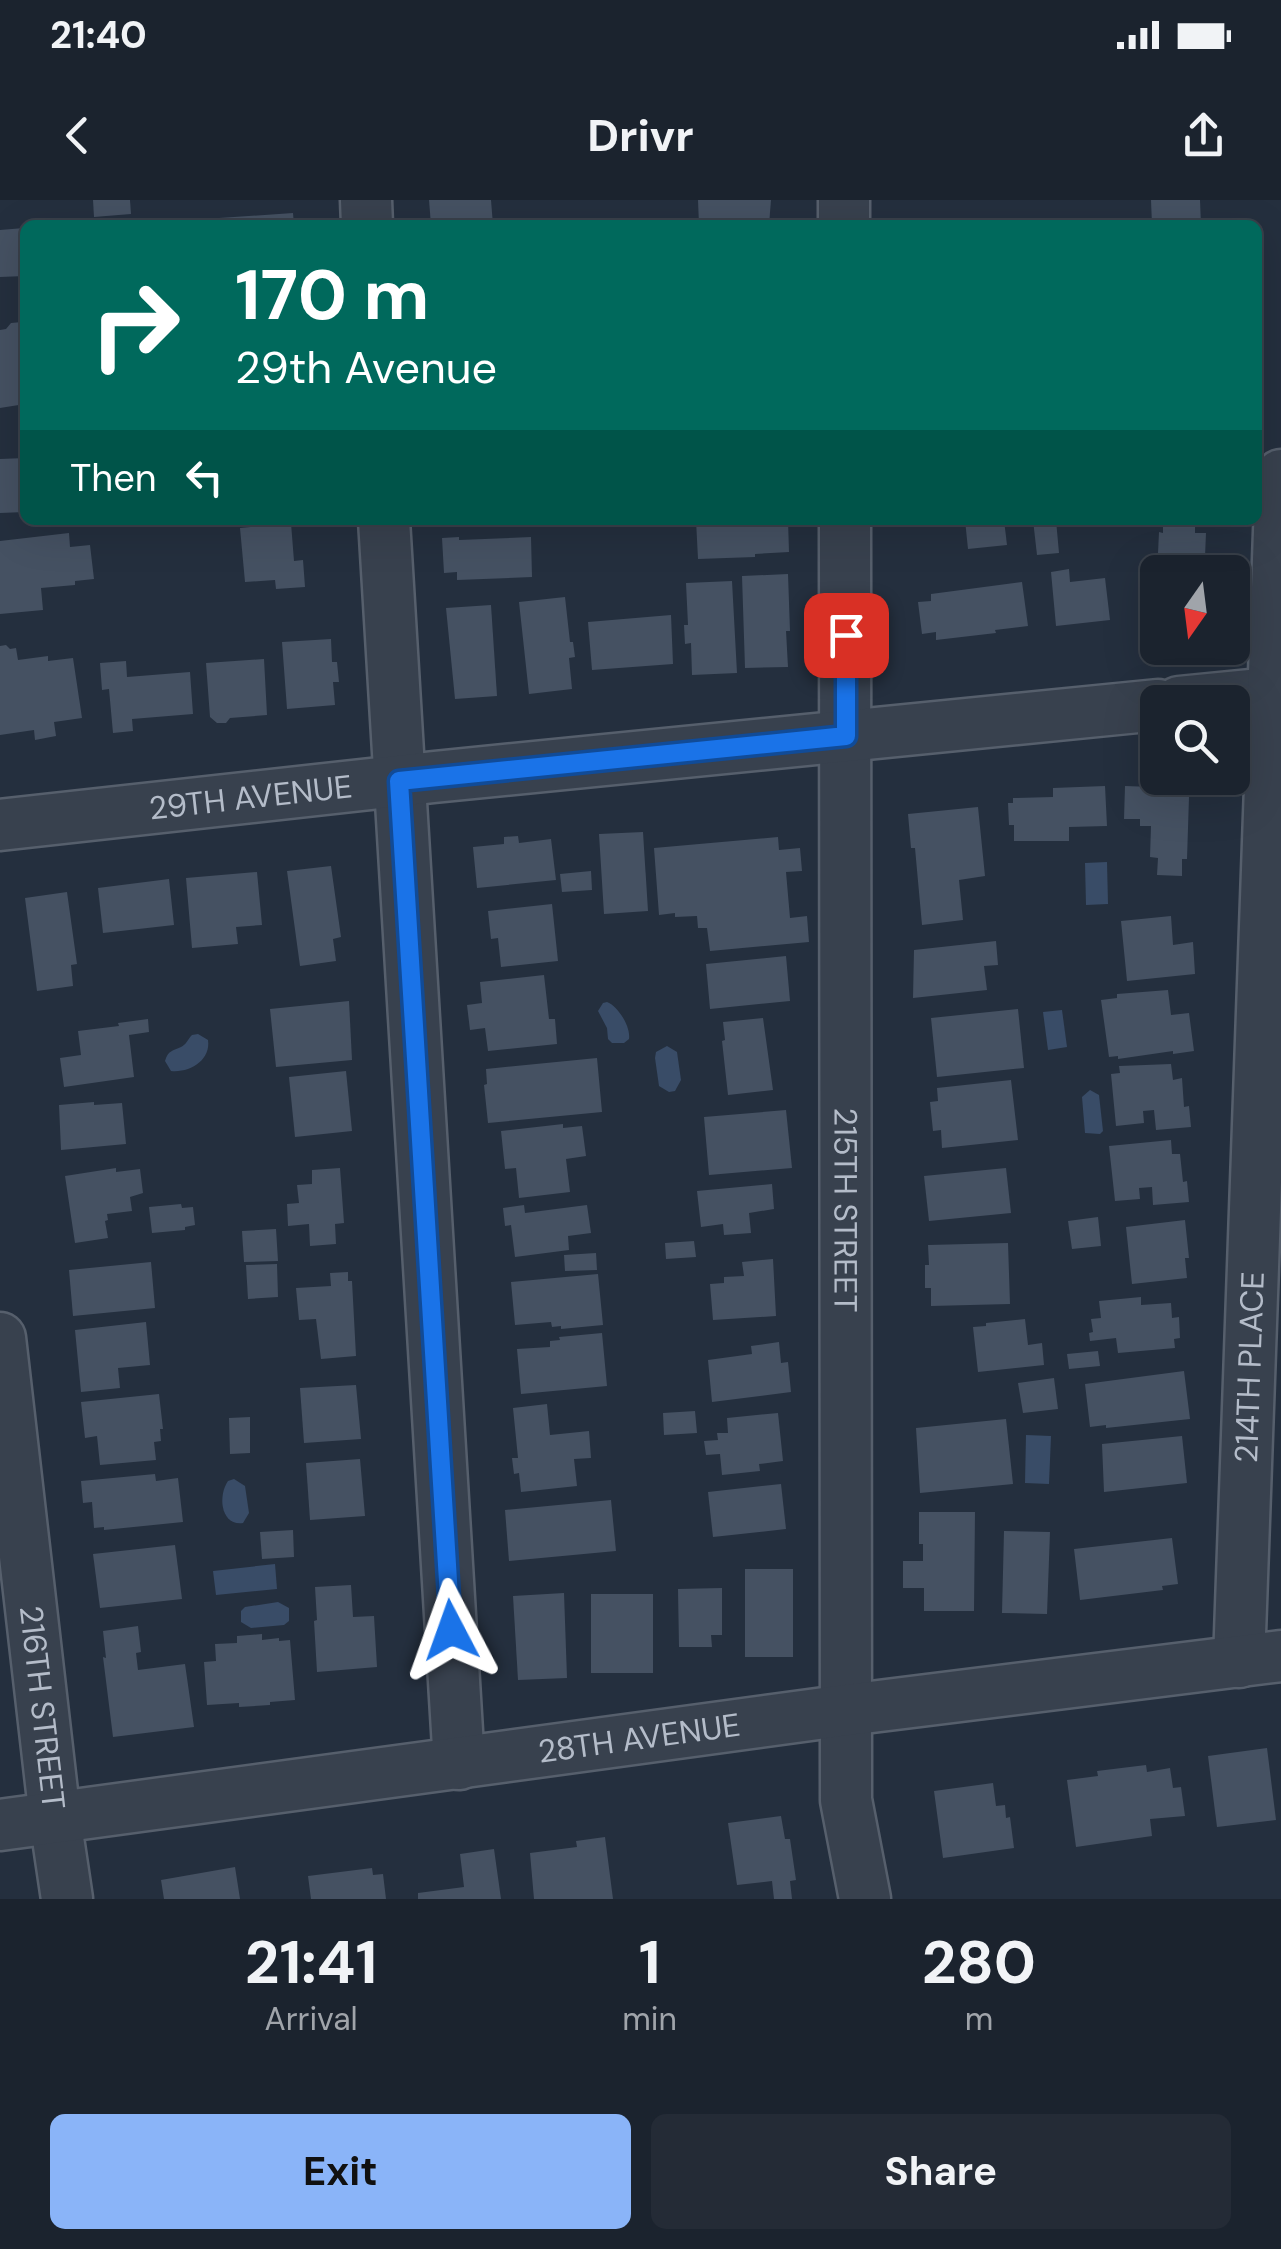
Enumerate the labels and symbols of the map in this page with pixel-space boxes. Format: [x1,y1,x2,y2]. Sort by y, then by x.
north arrow [1140,555,1250,665]
pin [804,593,889,678]
street label: 29TH AVENUE [147,765,354,829]
street label: 215TH STREET [824,1108,867,1312]
street label: 214TH PLACE [1225,1271,1274,1464]
position arrow [399,1578,503,1682]
street label: 216TH STREET [10,1603,75,1812]
street label: 28TH AVENUE [536,1704,743,1773]

